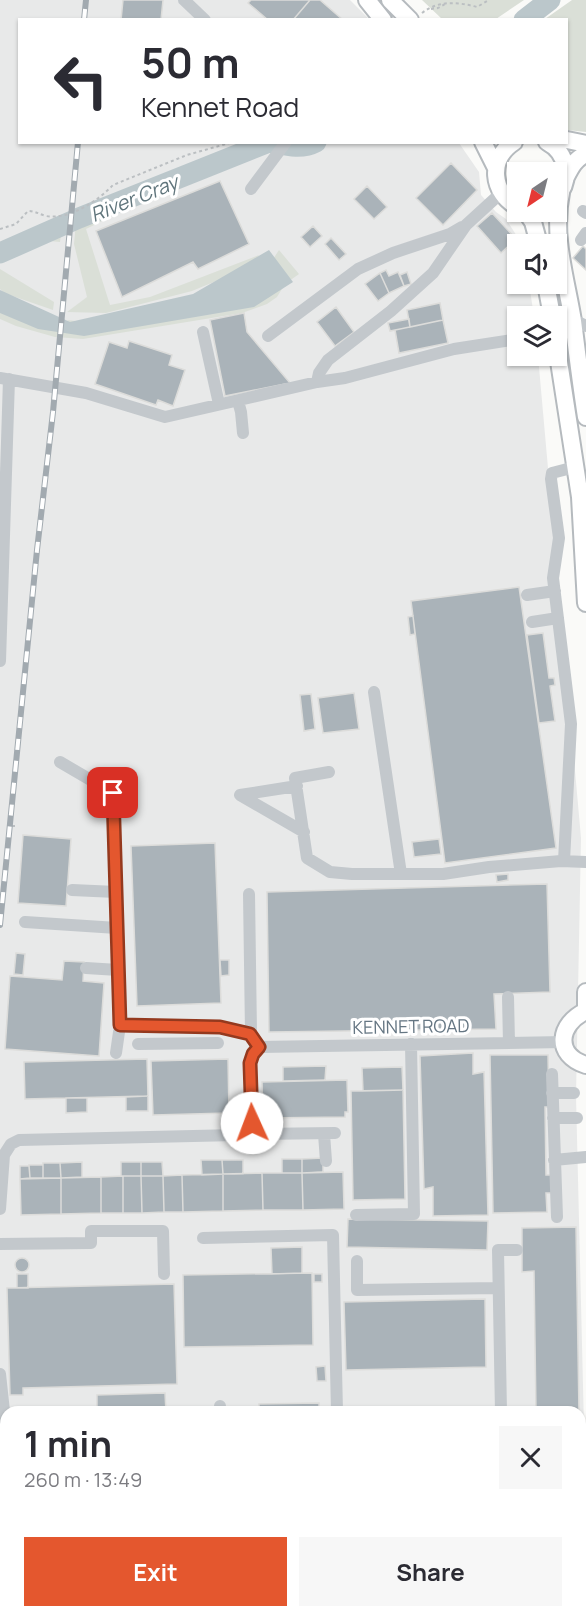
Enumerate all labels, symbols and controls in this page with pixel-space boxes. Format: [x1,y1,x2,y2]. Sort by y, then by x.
text: 50 m [141,33,239,91]
icon: left [42,42,120,120]
text: Kennet Road [141,88,299,125]
north arrow [507,162,567,222]
map controls [507,162,567,366]
water label: River Cray [86,167,184,228]
button: sound [507,234,567,294]
button: layers [507,306,567,366]
pin [87,767,138,818]
icon: arrive [96,776,129,809]
street label: KENNET ROAD [352,1013,470,1039]
position arrow [220,1091,284,1155]
text: 1 min [24,1419,112,1468]
button: close [499,1426,562,1489]
text: 260 m · 13:49 [24,1466,142,1493]
button: Exit [24,1537,287,1606]
button: Share [299,1537,562,1606]

